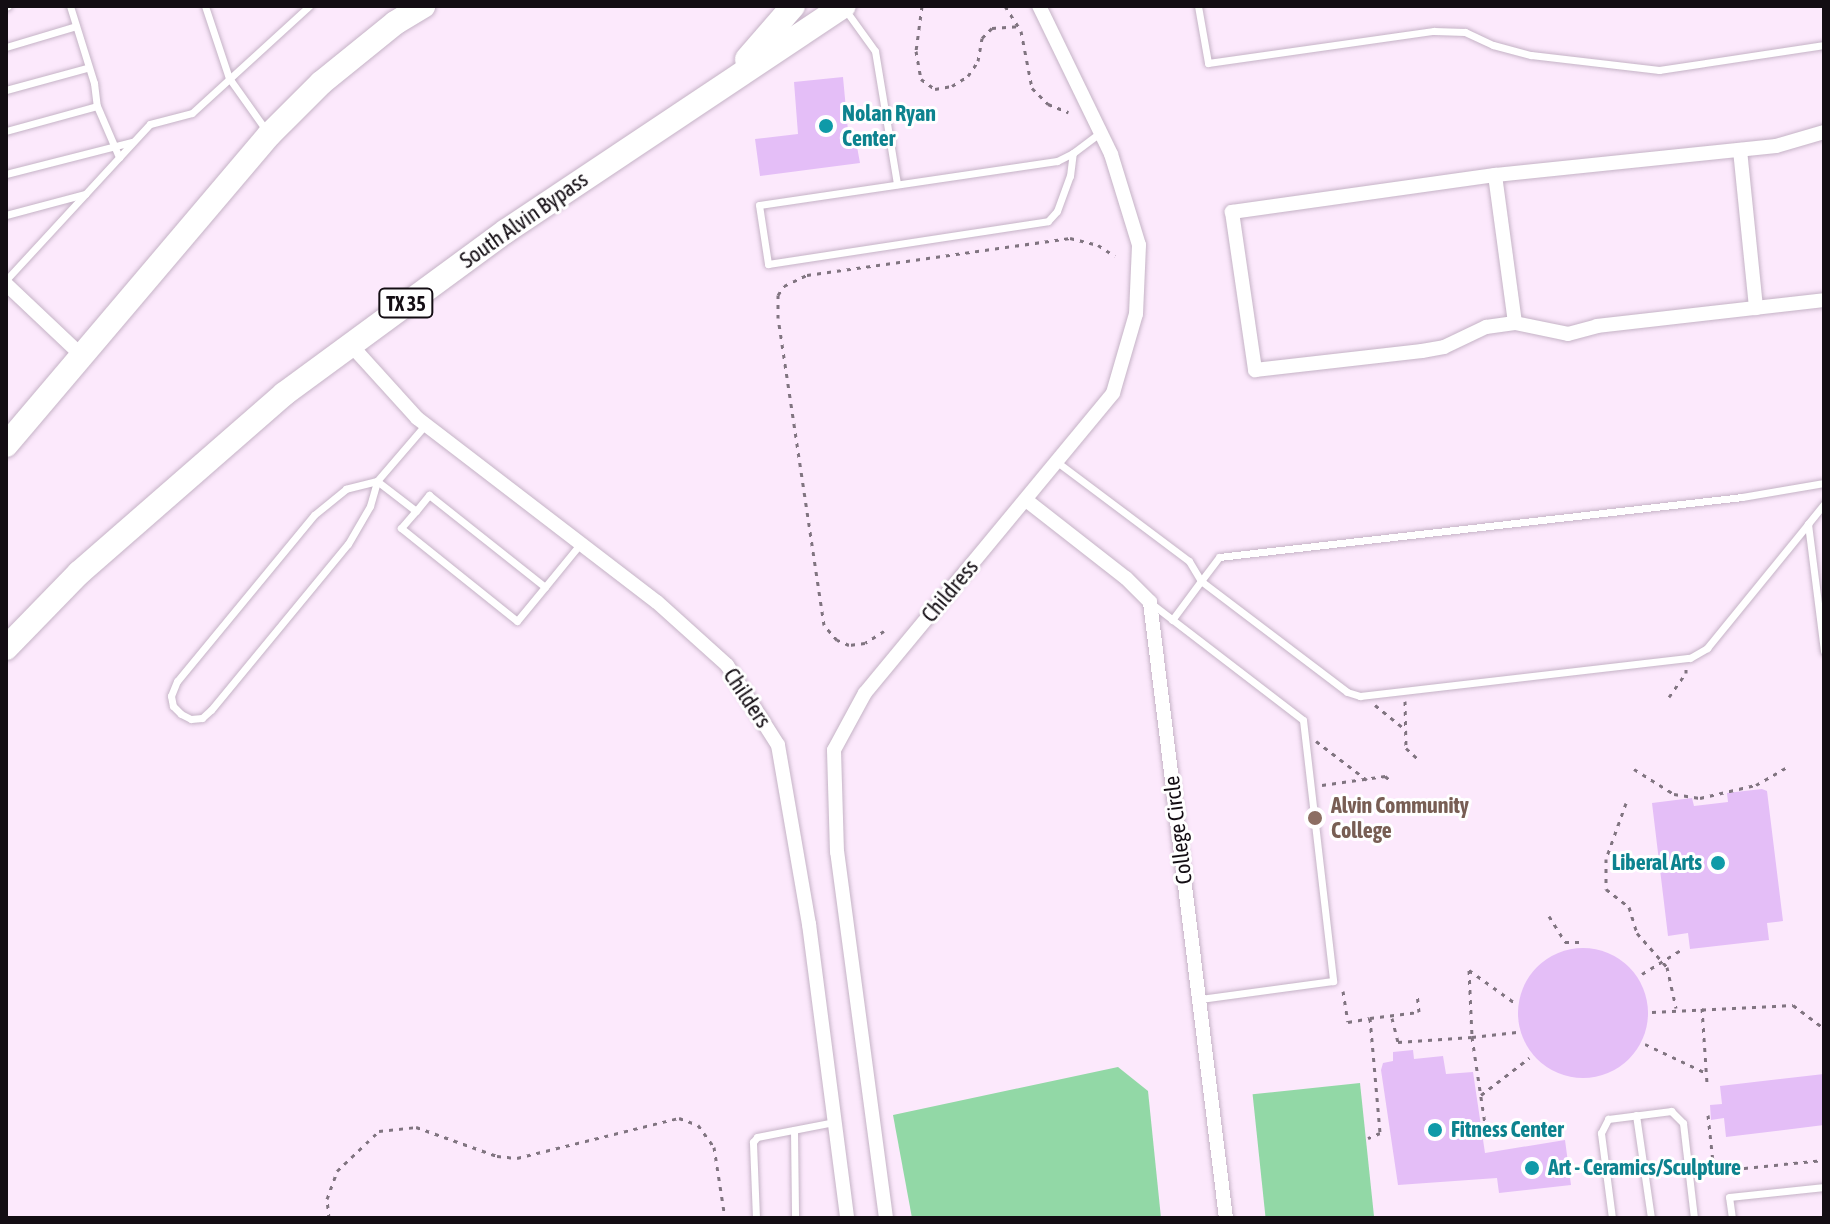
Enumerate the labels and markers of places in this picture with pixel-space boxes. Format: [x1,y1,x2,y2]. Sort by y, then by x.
place label: Nolan Ryan Center [842,100,936,152]
marker: Nolan Ryan Center [817,117,835,135]
place label: Alvin Community College [1331,792,1469,844]
marker: Alvin Community College [1306,809,1324,827]
place label: Liberal Arts [1612,850,1702,876]
marker: Liberal Arts [1709,854,1727,872]
place label: Fitness Center [1451,1117,1564,1143]
marker: Fitness Center [1426,1121,1444,1139]
place label: Art - Ceramics/Sculpture [1548,1155,1741,1181]
marker: Art - Ceramics/Sculpture [1523,1159,1541,1177]

